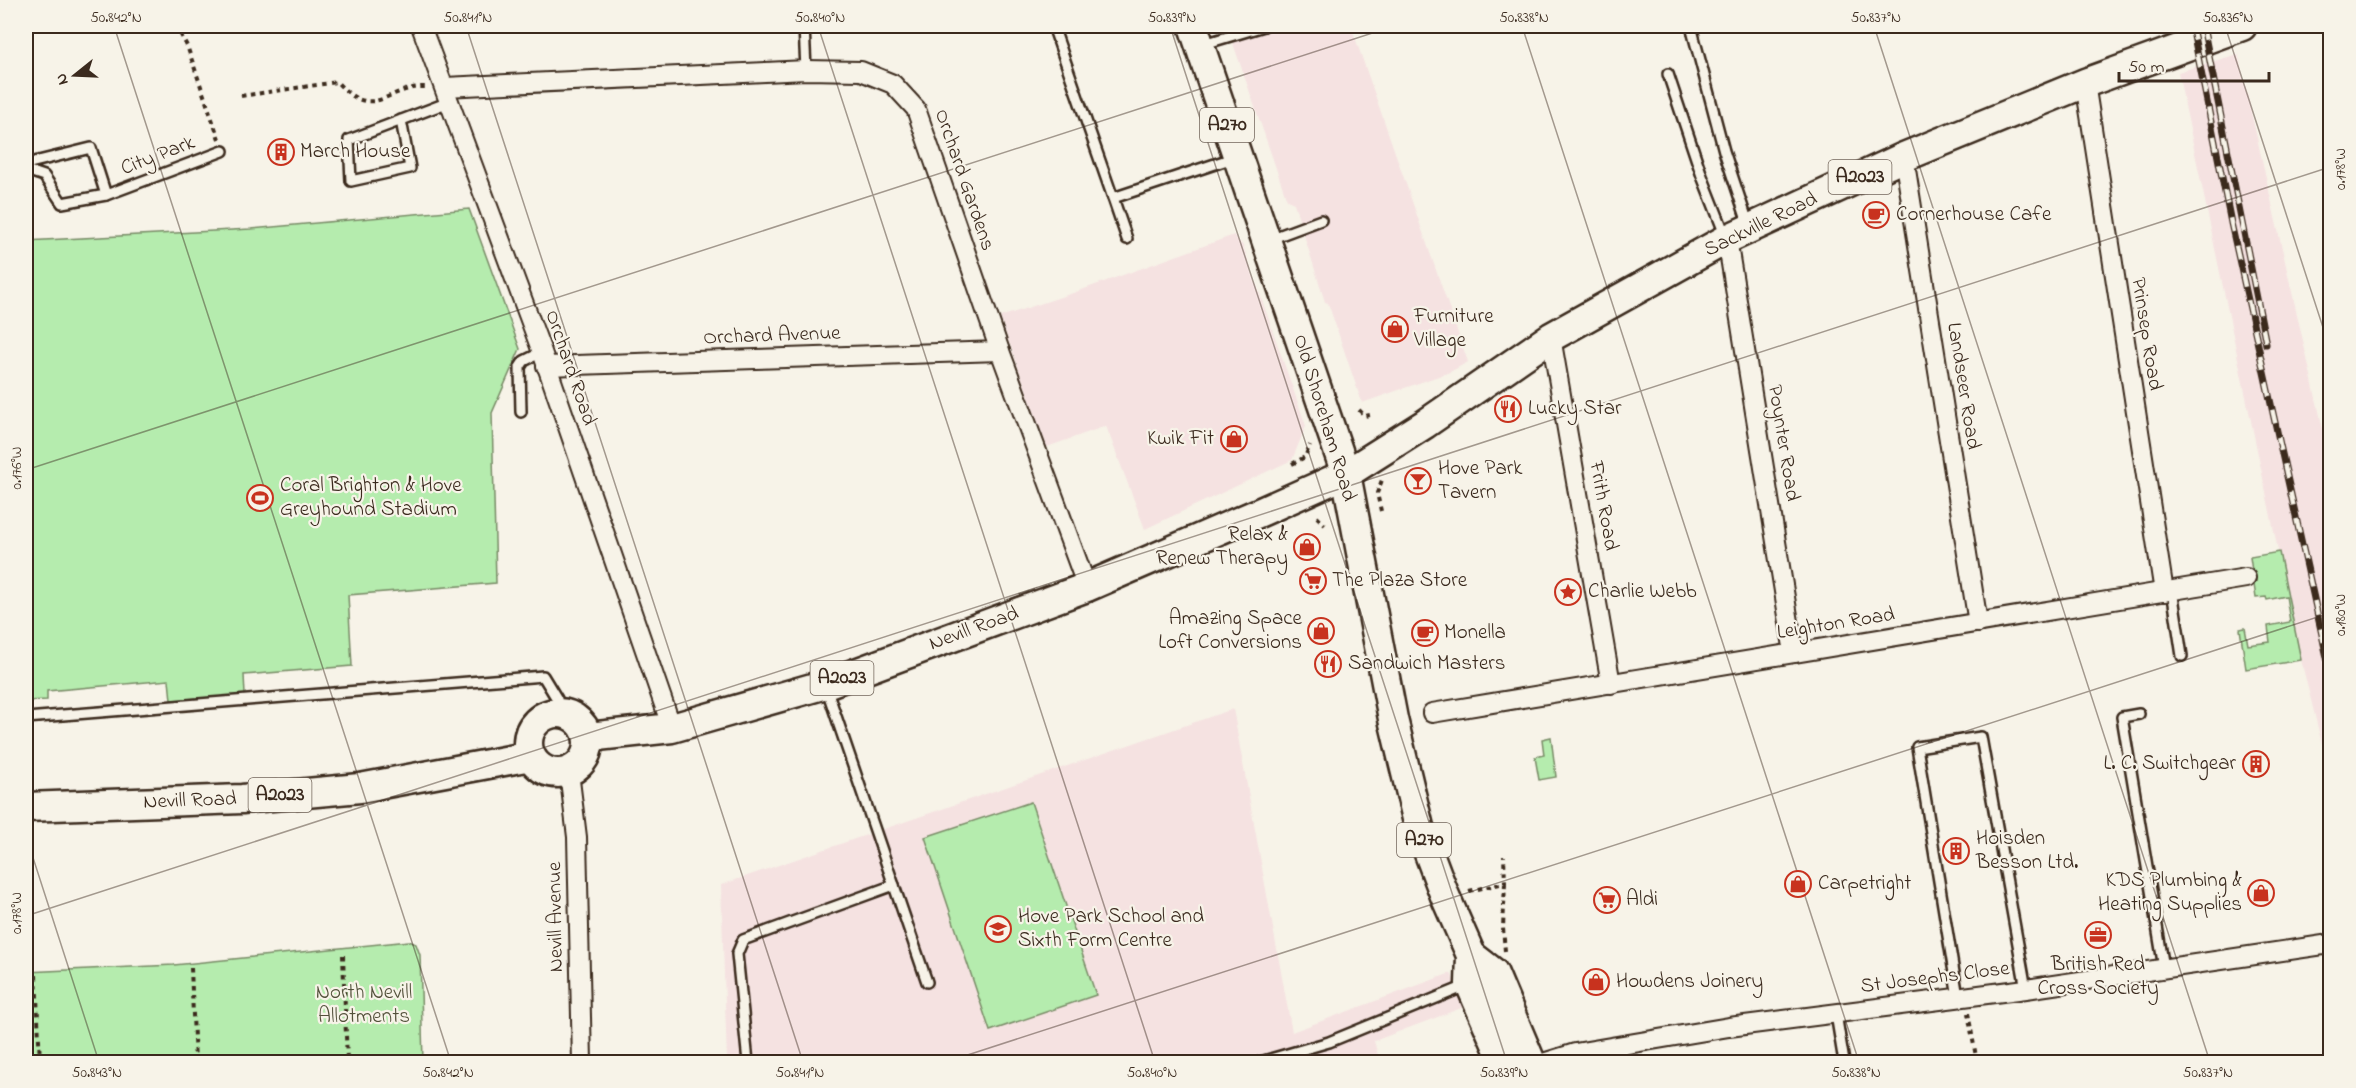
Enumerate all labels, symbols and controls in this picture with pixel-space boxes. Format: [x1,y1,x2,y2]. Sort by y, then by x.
text: 50.842°N [90,7,142,29]
text: 50.841°N [444,7,492,29]
text: 50.840°N [795,7,845,29]
text: 50.839°N [1148,7,1196,29]
text: 50.838°N [1499,7,1549,29]
text: 50.837°N [1851,7,1901,29]
text: 50.836°N [2203,7,2253,29]
north arrow [45,45,105,105]
scale bar [2119,45,2269,83]
text: 50 m [2128,55,2165,81]
text: N [49,70,76,88]
street label: Orchard Gardens [926,105,1002,255]
road number: A270 [1200,108,1254,142]
street label: City Park [117,128,201,186]
building icon: March House [266,137,296,167]
place label: March House [300,137,411,167]
text: 0.178°W [2330,148,2352,190]
road number: A2023 [1828,160,1892,194]
street label: Sackville Road [1699,185,1823,265]
cafe icon: Cornerhouse Cafe [1861,200,1891,230]
place label: Cornerhouse Cafe [1896,200,2052,230]
street label: Prinsep Road [2122,275,2170,393]
place label: Furniture Village [1413,302,1494,358]
street label: Orchard Road [536,306,604,430]
shop icon: Furniture Village [1380,314,1410,344]
street label: Orchard Avenue [703,319,842,353]
street label: Landseer Road [1938,320,1988,452]
street label: Old Shoreham Road [1284,331,1364,505]
street label: Poynter Road [1757,383,1807,504]
restaurant icon: Lucky Star [1493,394,1523,424]
place label: Lucky Star [1528,394,1622,426]
place label: Kwik Fit [1147,424,1214,454]
shop icon: Kwik Fit [1219,424,1249,454]
text: 0.176°W [6,447,28,489]
place label: Hove Park Tavern [1438,454,1523,508]
street label: Frith Road [1580,458,1626,553]
bar icon: Hove Park Tavern [1403,466,1433,496]
place label: Coral Brighton & Hove Greyhound Stadium [280,471,462,527]
sports icon: Coral Brighton & Hove Greyhound Stadium [245,483,275,513]
place label: Relax & Renew Therapy [1156,520,1288,576]
shop icon: Relax & Renew Therapy [1292,532,1322,562]
supermarket icon: The Plaza Store [1298,566,1328,596]
place label: The Plaza Store [1332,566,1468,596]
place icon: Charlie Webb [1553,577,1583,607]
place label: Charlie Webb [1588,577,1697,607]
text: 0.180°W [2330,594,2352,636]
street label: Nevill Road [925,599,1023,659]
street label: Leighton Road [1775,600,1898,650]
place label: Amazing Space Loft Conversions [1158,604,1303,658]
shop icon: Amazing Space Loft Conversions [1306,616,1336,646]
cafe icon: Monella [1410,618,1440,648]
place label: Monella [1444,618,1506,648]
restaurant icon: Sandwich Masters [1313,649,1343,679]
place label: Sandwich Masters [1348,649,1506,679]
road number: A2023 [810,661,874,695]
place label: L. C. Switchgear [2104,749,2236,781]
building icon: L. C. Switchgear [2241,749,2271,779]
road number: A2023 [248,778,312,812]
street label: Nevill Road [143,784,237,818]
road number: A270 [1397,823,1451,857]
place label: Hoisden Besson Ltd. [1975,824,2078,878]
building icon: Hoisden Besson Ltd. [1941,836,1971,866]
street label: Nevill Avenue [540,861,572,973]
place label: KDS Plumbing & Heating Supplies [2098,866,2242,922]
shop icon: Carpetright [1783,869,1813,899]
place label: Carpetright [1818,869,1911,901]
shop icon: KDS Plumbing & Heating Supplies [2246,878,2276,908]
supermarket icon: Aldi [1592,885,1622,915]
place label: Aldi [1626,885,1658,915]
text: 0.178°W [6,892,28,934]
place label: Hove Park School and Sixth Form Centre [1018,902,1204,956]
school or university icon: Hove Park School and Sixth Form Centre [983,914,1013,944]
office icon: British Red Cross Society [2083,920,2113,950]
place label: British Red Cross Society [2037,950,2159,1006]
street label: St Josephs Close [1859,954,2012,1002]
shop icon: Howdens Joinery [1581,967,1611,997]
place label: Howdens Joinery [1616,967,1763,999]
park label: North Nevill Allotments [316,978,412,1032]
text: 50.843°N [72,1062,122,1084]
text: 50.842°N [422,1062,474,1084]
text: 50.841°N [776,1062,824,1084]
text: 50.840°N [1127,1062,1177,1084]
text: 50.839°N [1480,1062,1528,1084]
text: 50.838°N [1831,1062,1881,1084]
text: 50.837°N [2183,1062,2233,1084]

